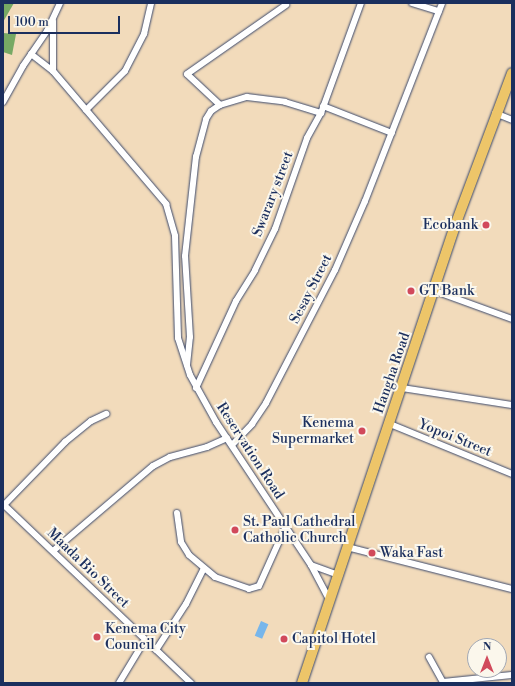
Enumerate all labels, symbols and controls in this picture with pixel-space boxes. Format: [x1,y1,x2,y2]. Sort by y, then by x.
scale bar [10,8,122,34]
text: 100 m [15,15,49,30]
street label: Swarary street [249,149,297,239]
place label: Ecobank [423,217,478,233]
marker: Ecobank [481,220,491,230]
street label: Sesay Street [286,251,336,327]
place label: GT Bank [419,283,474,299]
marker: GT Bank [406,286,416,296]
street label: Hangha Road [370,330,414,416]
street label: Reservation Road [213,400,287,502]
place label: Kenema Supermarket [272,415,354,448]
street label: Yopoi Street [416,416,494,460]
marker: Kenema Supermarket [357,426,367,436]
place label: St. Paul Cathedral Catholic Church [243,514,355,546]
street label: Maada Bio Street [43,525,133,611]
marker: St. Paul Cathedral Catholic Church [230,525,240,535]
place label: Waka Fast [380,545,443,561]
marker: Waka Fast [367,548,377,558]
place label: Kenema City Council [105,621,186,654]
place label: Capitol Hotel [292,631,376,647]
marker: Kenema City Council [92,632,102,642]
marker: Capitol Hotel [279,634,289,644]
north arrow [467,638,507,678]
text: N [483,640,491,654]

